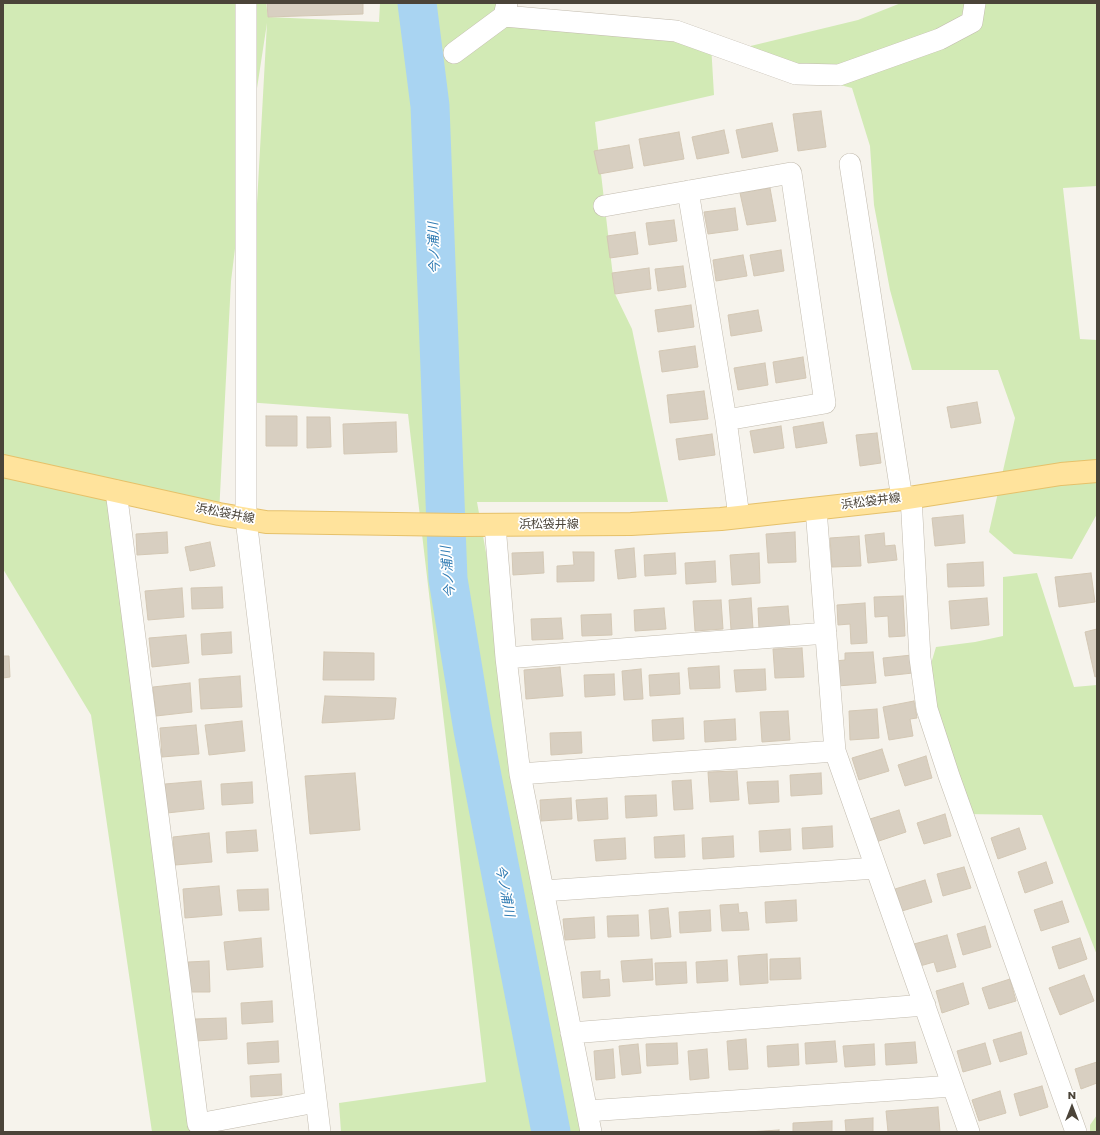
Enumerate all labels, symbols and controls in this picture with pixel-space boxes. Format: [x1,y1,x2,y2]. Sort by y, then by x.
water label: 今ノ浦川 [426,222,444,274]
street label: 浜松袋井線 [840,491,902,513]
street label: 浜松袋井線 [194,501,256,527]
street label: 浜松袋井線 [519,518,579,532]
water label: 今ノ浦川 [439,545,459,599]
water label: 今ノ浦川 [491,864,517,918]
north arrow [1052,1087,1092,1127]
text: N [1068,1087,1076,1103]

